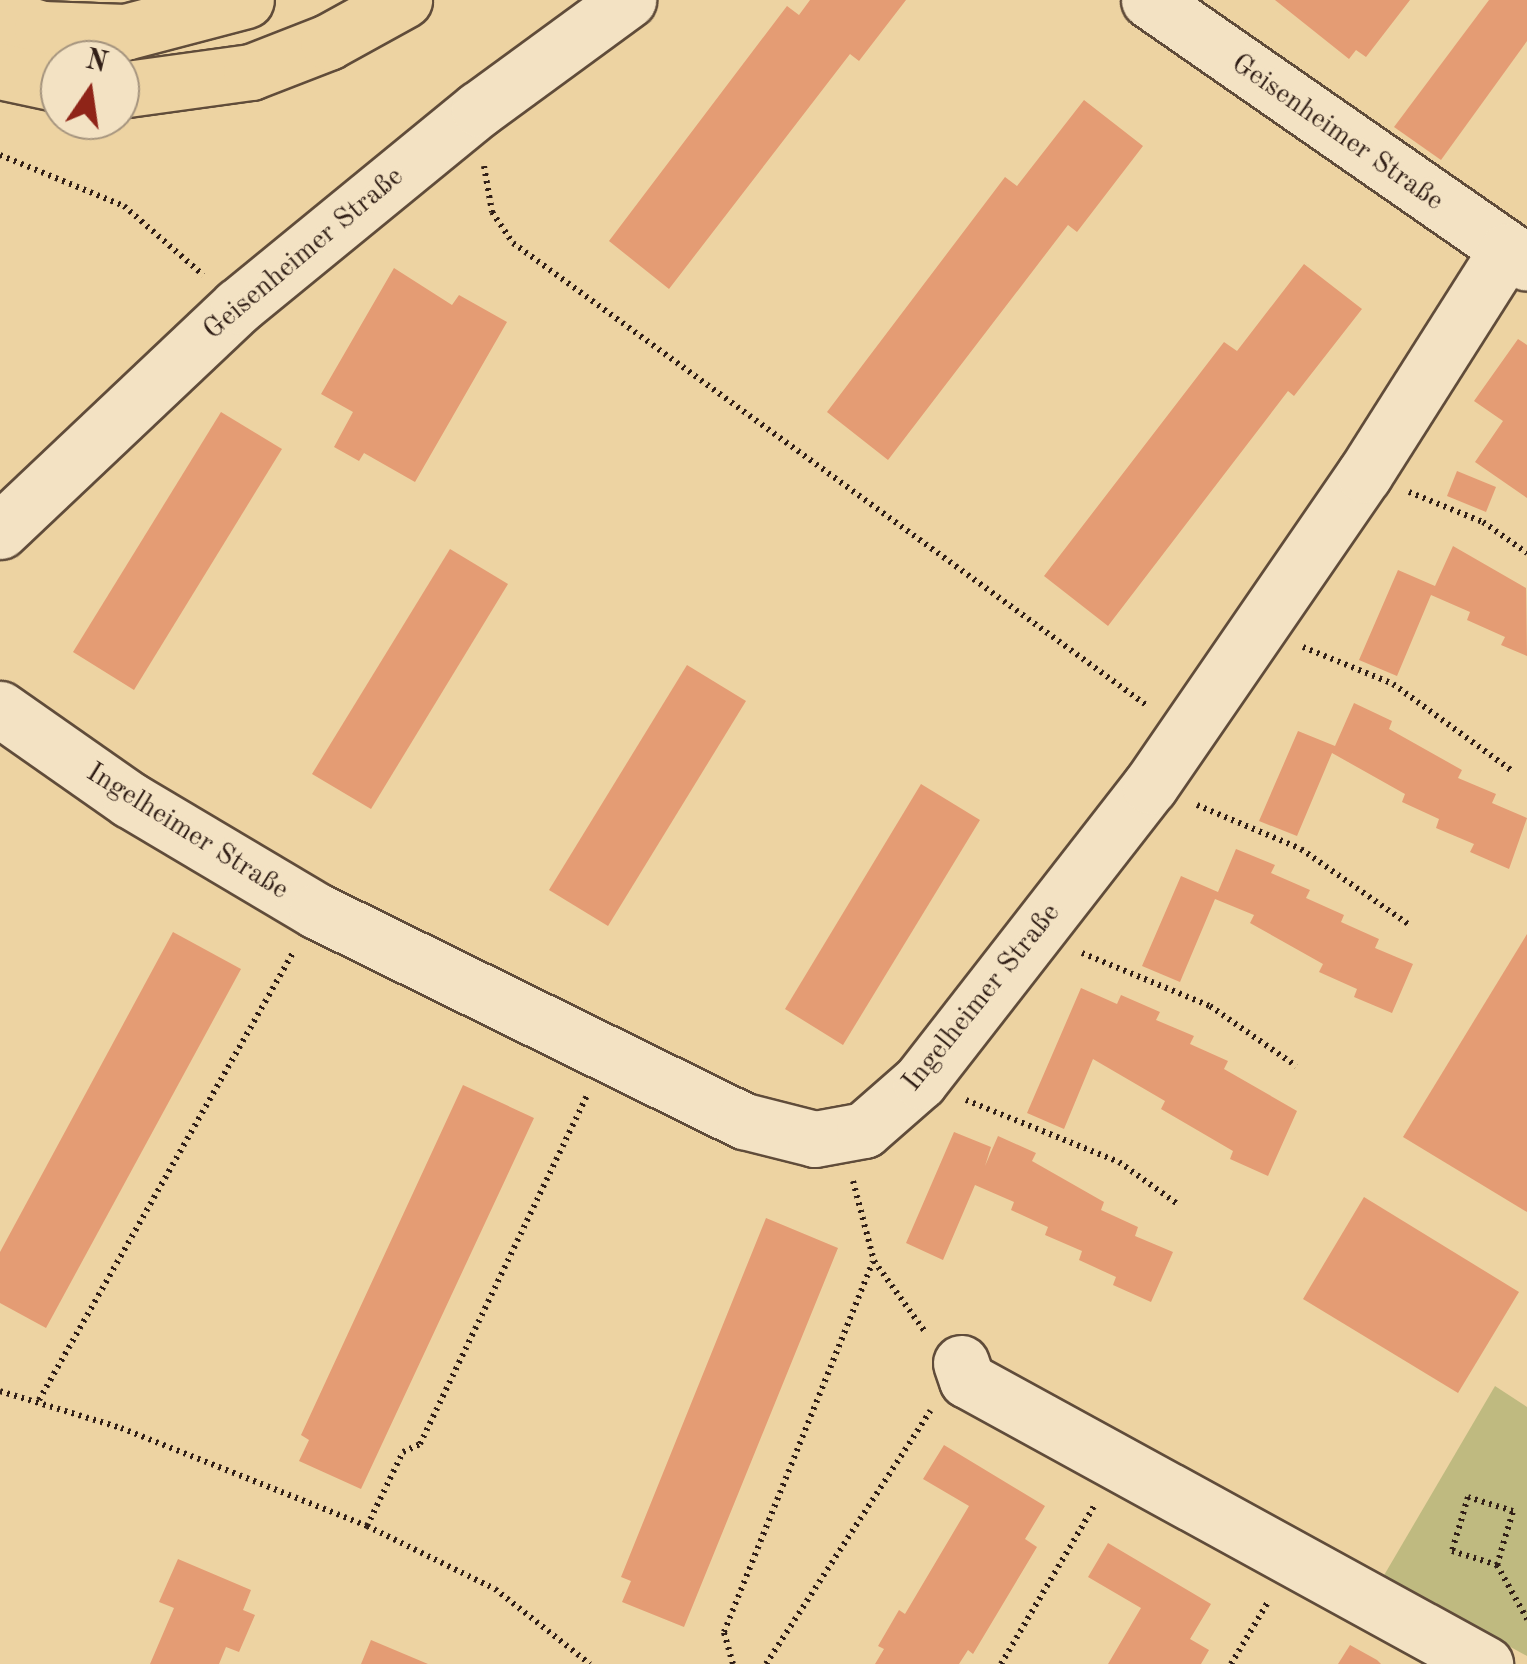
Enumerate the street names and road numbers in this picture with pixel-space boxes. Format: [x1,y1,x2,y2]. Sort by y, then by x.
street label: Geisenheimer Straße [1225,47,1449,219]
street label: Geisenheimer Straße [197,160,411,348]
street label: Ingelheimer Straße [80,756,294,908]
street label: Ingelheimer Straße [896,897,1068,1099]

